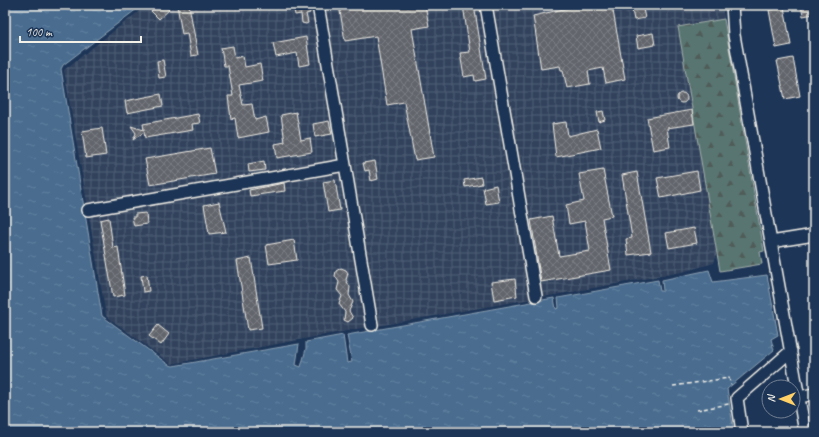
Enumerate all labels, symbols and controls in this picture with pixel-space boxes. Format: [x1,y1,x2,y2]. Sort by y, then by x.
scale bar [20,18,141,44]
text: 100 m [26,24,53,40]
north arrow [761,379,801,419]
text: N [764,393,778,402]

